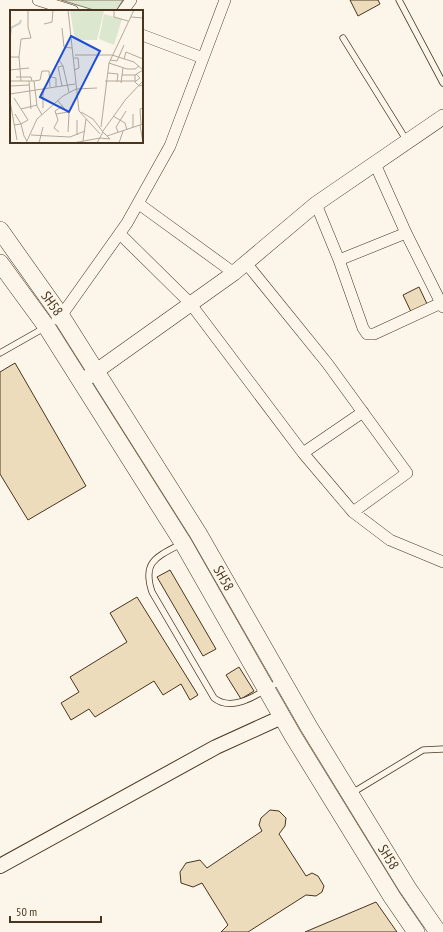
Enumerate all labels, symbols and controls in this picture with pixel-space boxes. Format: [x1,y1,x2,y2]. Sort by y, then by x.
inset map [10,10,143,143]
street label: SH58 [37,288,67,319]
street label: SH58 [209,562,238,594]
street label: SH58 [374,841,403,873]
scale bar [10,898,101,924]
text: 50 m [16,904,37,919]

